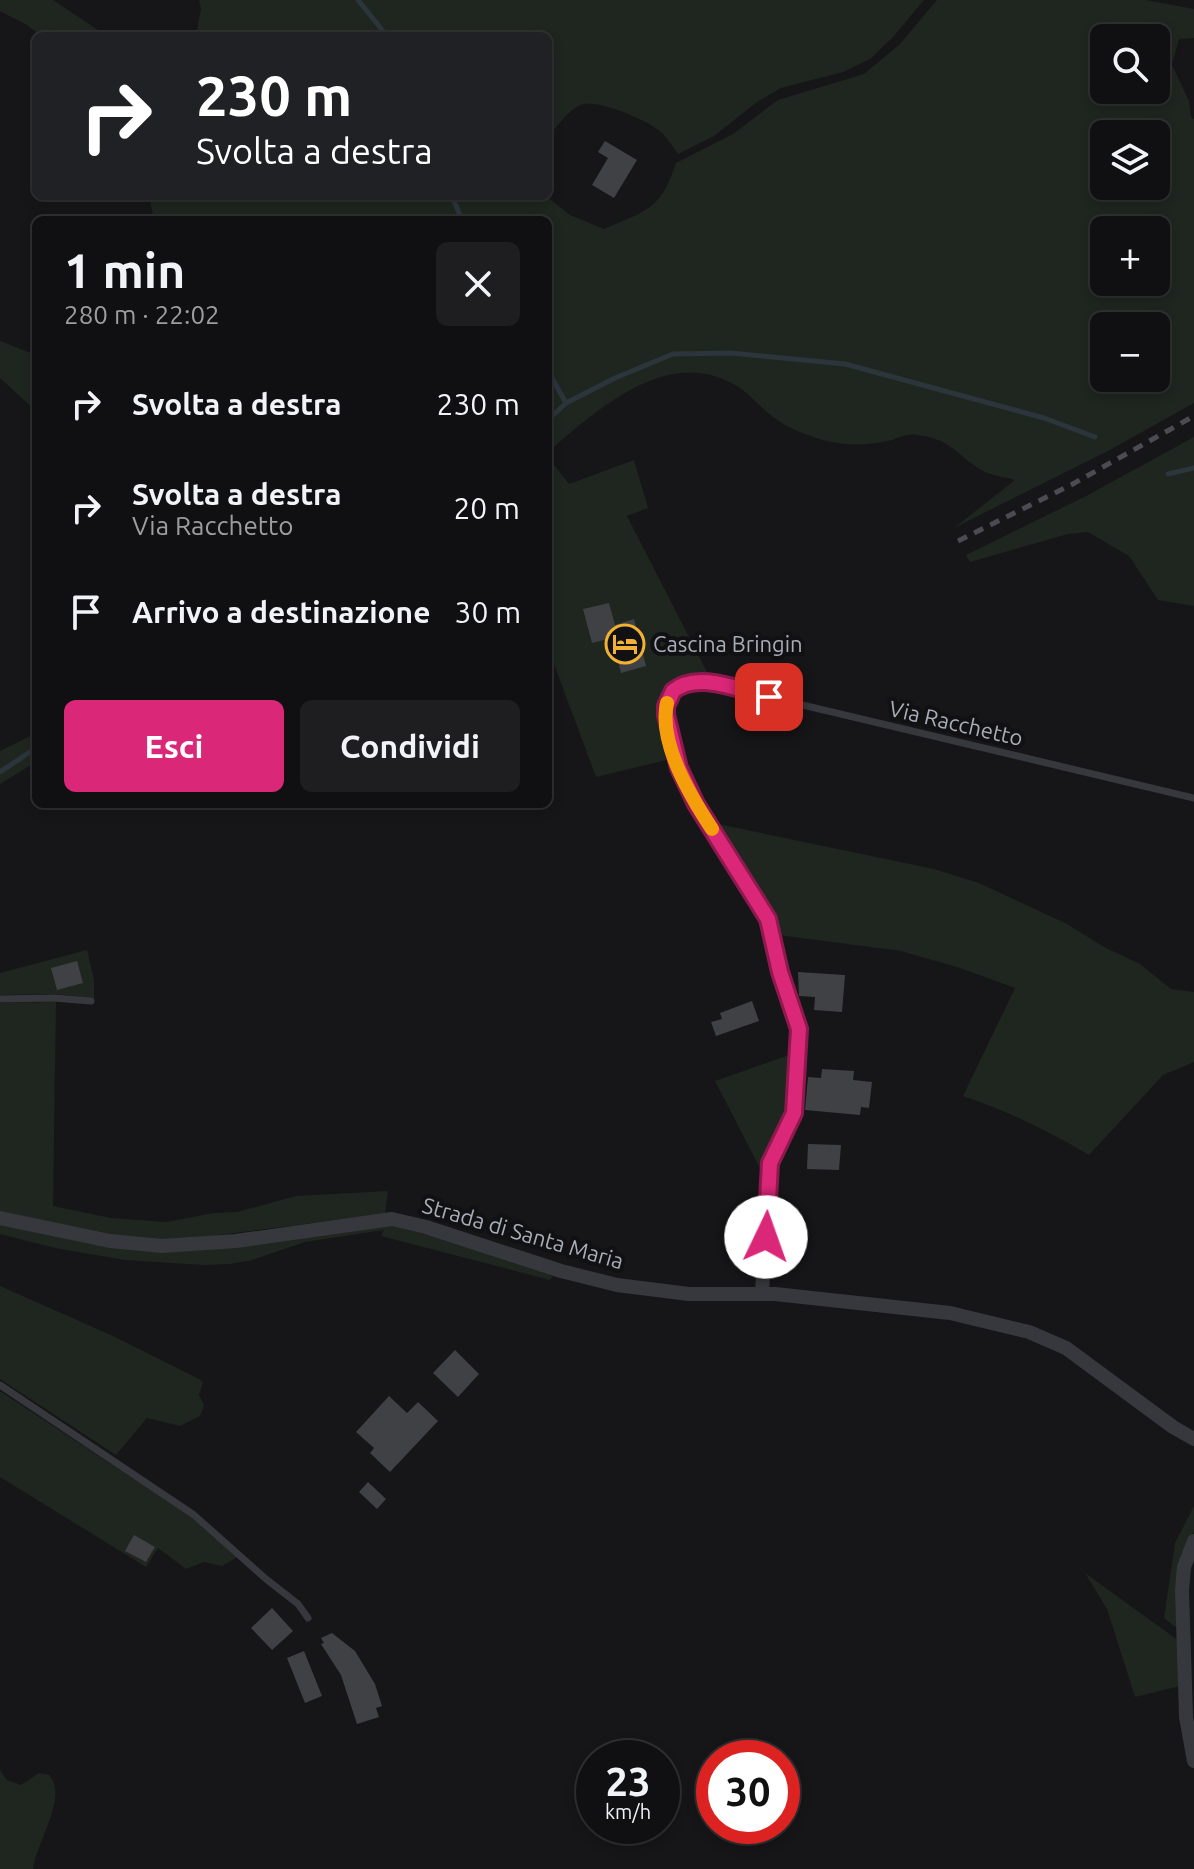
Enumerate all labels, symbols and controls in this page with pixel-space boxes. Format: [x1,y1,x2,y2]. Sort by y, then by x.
map controls [1090,24,1170,392]
button: search [1090,24,1170,104]
icon: right [64,64,168,168]
text: 230 m [196,64,352,127]
button: layers [1090,120,1170,200]
text: Svolta a destra [196,130,433,171]
button: + [1090,216,1170,296]
button: close [436,242,520,326]
text: 1 min [64,243,185,297]
text: 280 m · 22:02 [64,300,220,329]
button: − [1090,312,1170,392]
icon: right [64,382,108,426]
text: Svolta a destra [132,387,341,421]
text: 230 m [436,387,520,421]
text: Svolta a destra [132,477,341,511]
icon: right [64,486,108,530]
text: 20 m [453,491,520,525]
text: Via Racchetto [132,511,293,540]
icon: arrive [64,590,108,634]
text: Arrivo a destinazione [132,595,430,629]
text: 30 m [454,595,521,629]
hotel icon: Cascina Bringin [604,623,646,665]
place label: Cascina Bringin [653,631,803,656]
pin [735,663,803,731]
icon: arrive [747,675,791,719]
street label: Via Racchetto [887,695,1025,750]
button: Esci [64,700,284,792]
button: Condividi [300,700,520,792]
street label: Strada di Santa Maria [420,1192,627,1273]
position arrow [724,1195,808,1279]
speed limit sign: 30 [696,1740,800,1844]
text: 23 [605,1759,651,1804]
text: km/h [605,1800,651,1823]

